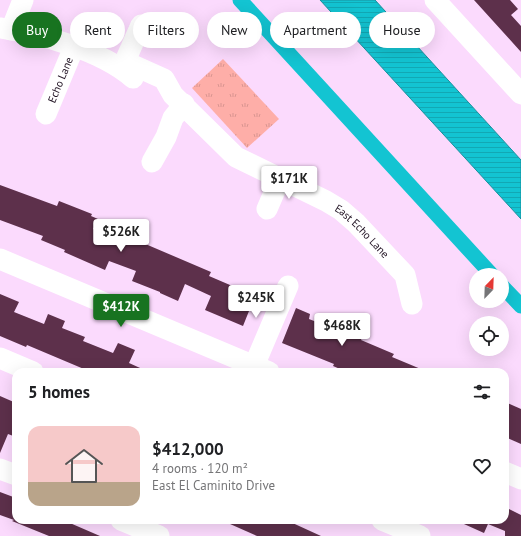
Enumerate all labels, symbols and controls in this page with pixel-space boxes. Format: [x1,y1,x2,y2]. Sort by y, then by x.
chip: Buy [12,12,62,48]
chip: Rent [70,12,125,48]
chip: Filters [133,12,199,48]
chip: New [207,12,262,48]
chip: Apartment [270,12,361,48]
chip: House [369,12,435,48]
street label: Echo Lane [44,54,76,105]
pin: $171K [261,166,317,200]
text: $171K [270,170,308,187]
street label: East Echo Lane [332,201,392,261]
pin: $526K [93,219,149,253]
text: $526K [102,223,140,240]
north arrow [469,268,509,308]
map controls [469,268,509,356]
pin: $245K [228,285,284,319]
text: $245K [237,289,275,306]
pin: $412K [93,294,149,328]
text: $412K [102,298,140,315]
pin: $468K [314,313,370,347]
button: locate [469,316,509,356]
text: $468K [323,317,361,334]
text: 5 homes [28,381,90,403]
icon: filters [471,381,493,403]
text: $412,000 [152,438,224,460]
icon: home [60,442,108,490]
icon: heart [471,455,493,477]
text: 4 rooms · 120 m² [152,460,248,477]
text: East El Caminito Drive [152,477,275,494]

